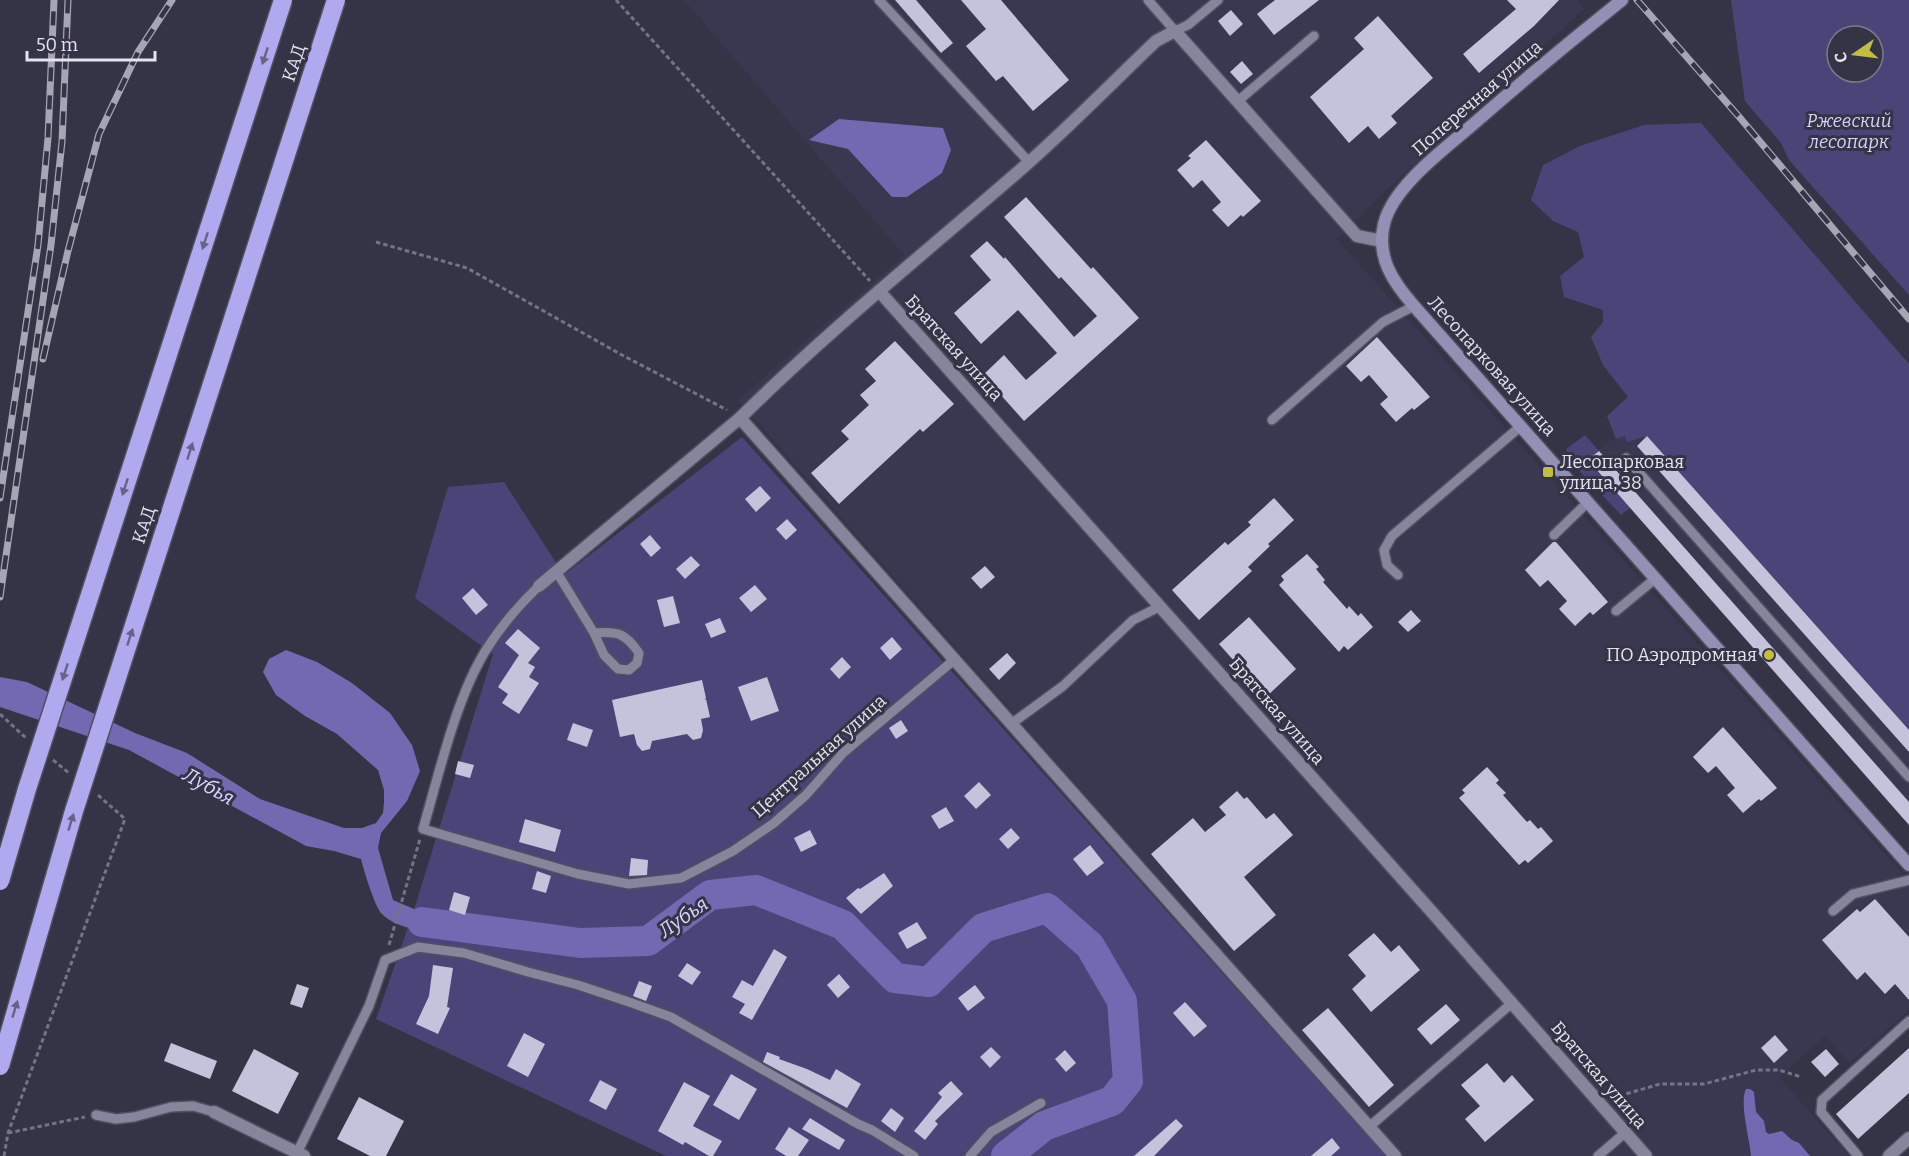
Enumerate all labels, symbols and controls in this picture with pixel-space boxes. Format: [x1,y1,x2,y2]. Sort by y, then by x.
scale bar [27,24,154,62]
north arrow [1825,24,1885,84]
text: 50 m [36,34,78,56]
street label: Поперечная улица [1408,36,1547,160]
street label: КАД [278,42,310,84]
one-way arrow [259,47,269,65]
text: С [1830,50,1851,65]
park label: Ржевский лесопарк [1806,110,1892,153]
one-way arrow [199,232,209,250]
street label: Братская улица [901,290,1007,406]
street label: Лесопарковая улица [1423,291,1561,441]
one-way arrow [186,442,196,460]
place label: Лесопарковая улица, 38 [1559,451,1684,494]
marker: Лесопарковая улица, 38 [1541,465,1555,479]
one-way arrow [120,478,129,496]
street label: КАД [128,504,160,546]
one-way arrow [126,628,136,646]
place label: ПО Аэродромная [1606,644,1757,666]
marker: ПО Аэродромная [1762,648,1776,662]
street label: Братская улица [1224,653,1330,769]
one-way arrow [60,663,69,681]
street label: Центральная улица [747,690,891,822]
water label: Лубья [178,762,239,810]
one-way arrow [66,813,76,831]
water label: Лубья [653,891,712,943]
one-way arrow [11,1000,20,1018]
street label: Братская улица [1546,1017,1652,1133]

